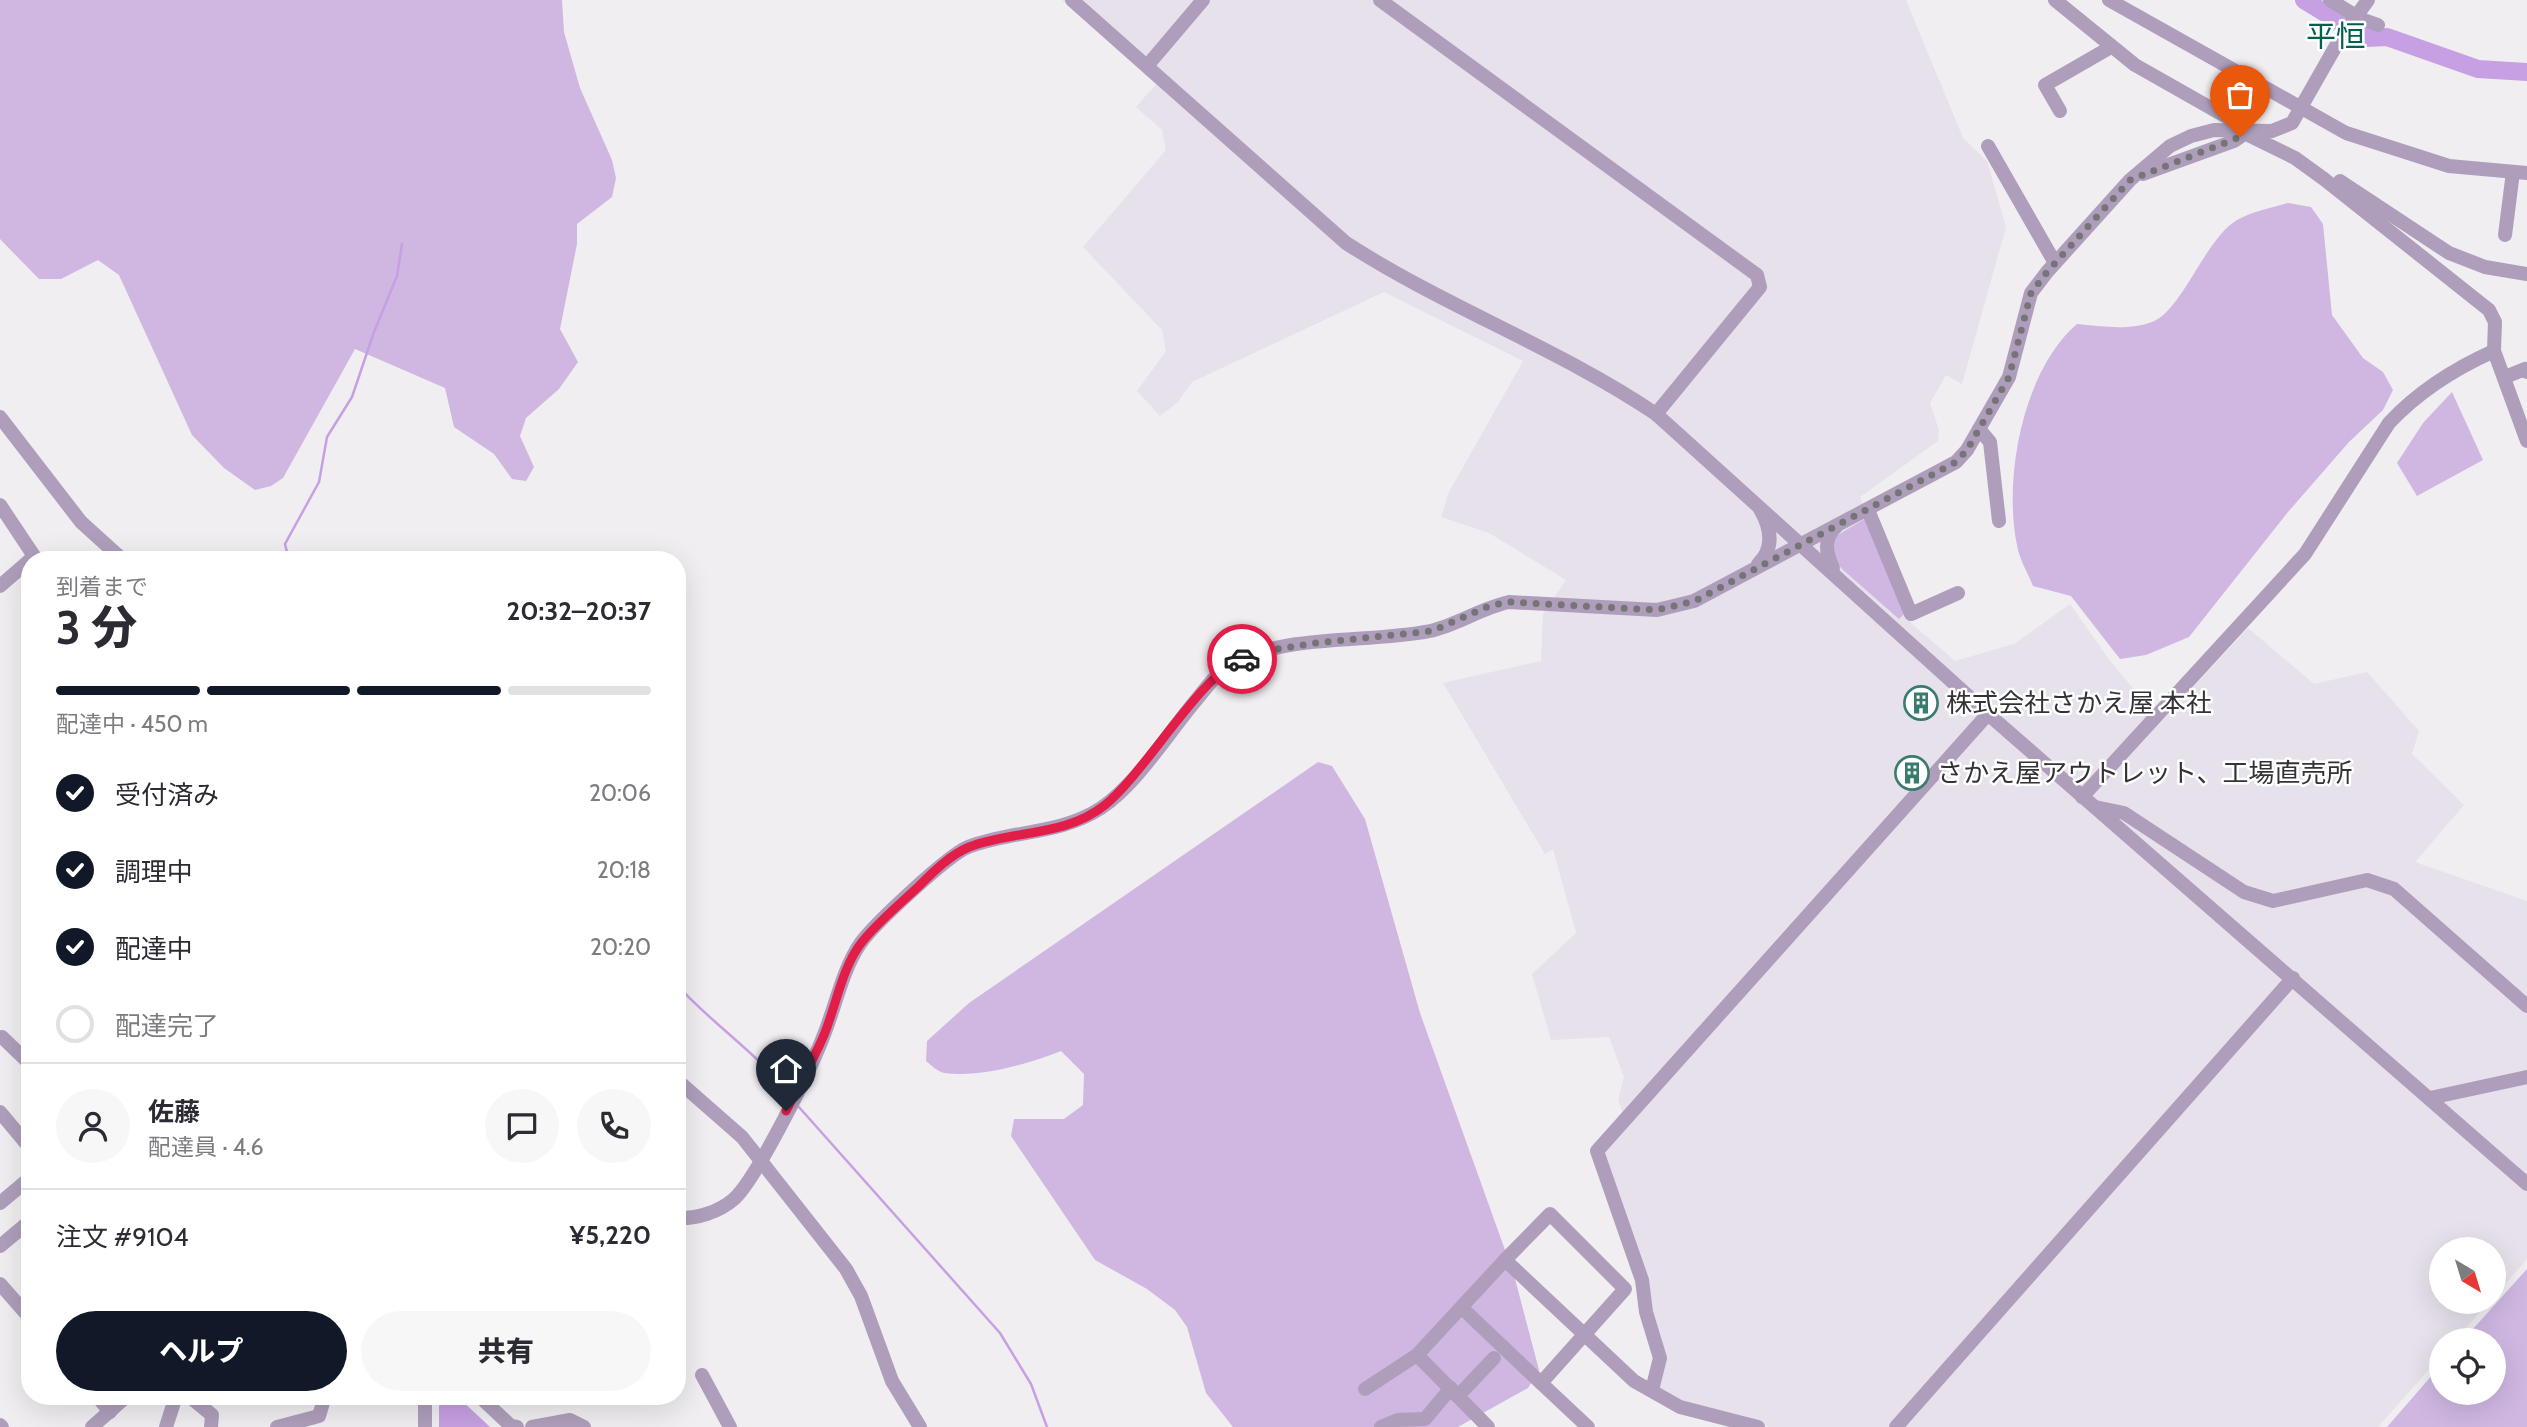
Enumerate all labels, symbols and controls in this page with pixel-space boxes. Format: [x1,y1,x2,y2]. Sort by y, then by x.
district label: 平恒 [2306,18,2366,55]
pin [2210,65,2270,137]
icon: bag [2221,76,2259,114]
text: 到着まで [56,573,148,601]
text: 20:32–20:37 [506,595,651,627]
text: 3 分 [56,600,137,656]
courier [1207,624,1277,694]
icon: car [1223,640,1261,678]
building icon: 株式会社さかえ屋 本社 [1902,684,1940,722]
place label: 株式会社さかえ屋 本社 [1946,687,2212,719]
text: 配達中 · 450 m [56,710,208,738]
building icon: さかえ屋アウトレット、工場直売所 [1893,754,1931,792]
place label: さかえ屋アウトレット、工場直売所 [1937,757,2352,789]
icon: check [56,774,94,812]
text: 受付済み [115,779,219,811]
text: 20:06 [589,779,651,807]
icon: check [56,851,94,889]
text: 調理中 [115,856,193,888]
text: 20:18 [597,856,651,884]
icon: check [56,928,94,966]
text: 配達中 [115,933,193,965]
text: 20:20 [590,933,651,961]
text: 配達完了 [115,1010,219,1042]
pin [756,1039,816,1111]
icon: home [767,1050,805,1088]
button: person [56,1089,130,1163]
button: chat [485,1089,559,1163]
button: phone [577,1089,651,1163]
text: 佐藤 [148,1096,200,1128]
text: 配達員 · 4.6 [148,1133,264,1161]
text: ¥5,220 [569,1219,651,1251]
text: 注文 #9104 [56,1221,189,1253]
north arrow [2429,1237,2506,1314]
map controls [2429,1237,2506,1405]
button: ヘルプ [56,1311,347,1391]
button: 共有 [361,1311,651,1391]
button: locate [2429,1328,2506,1405]

